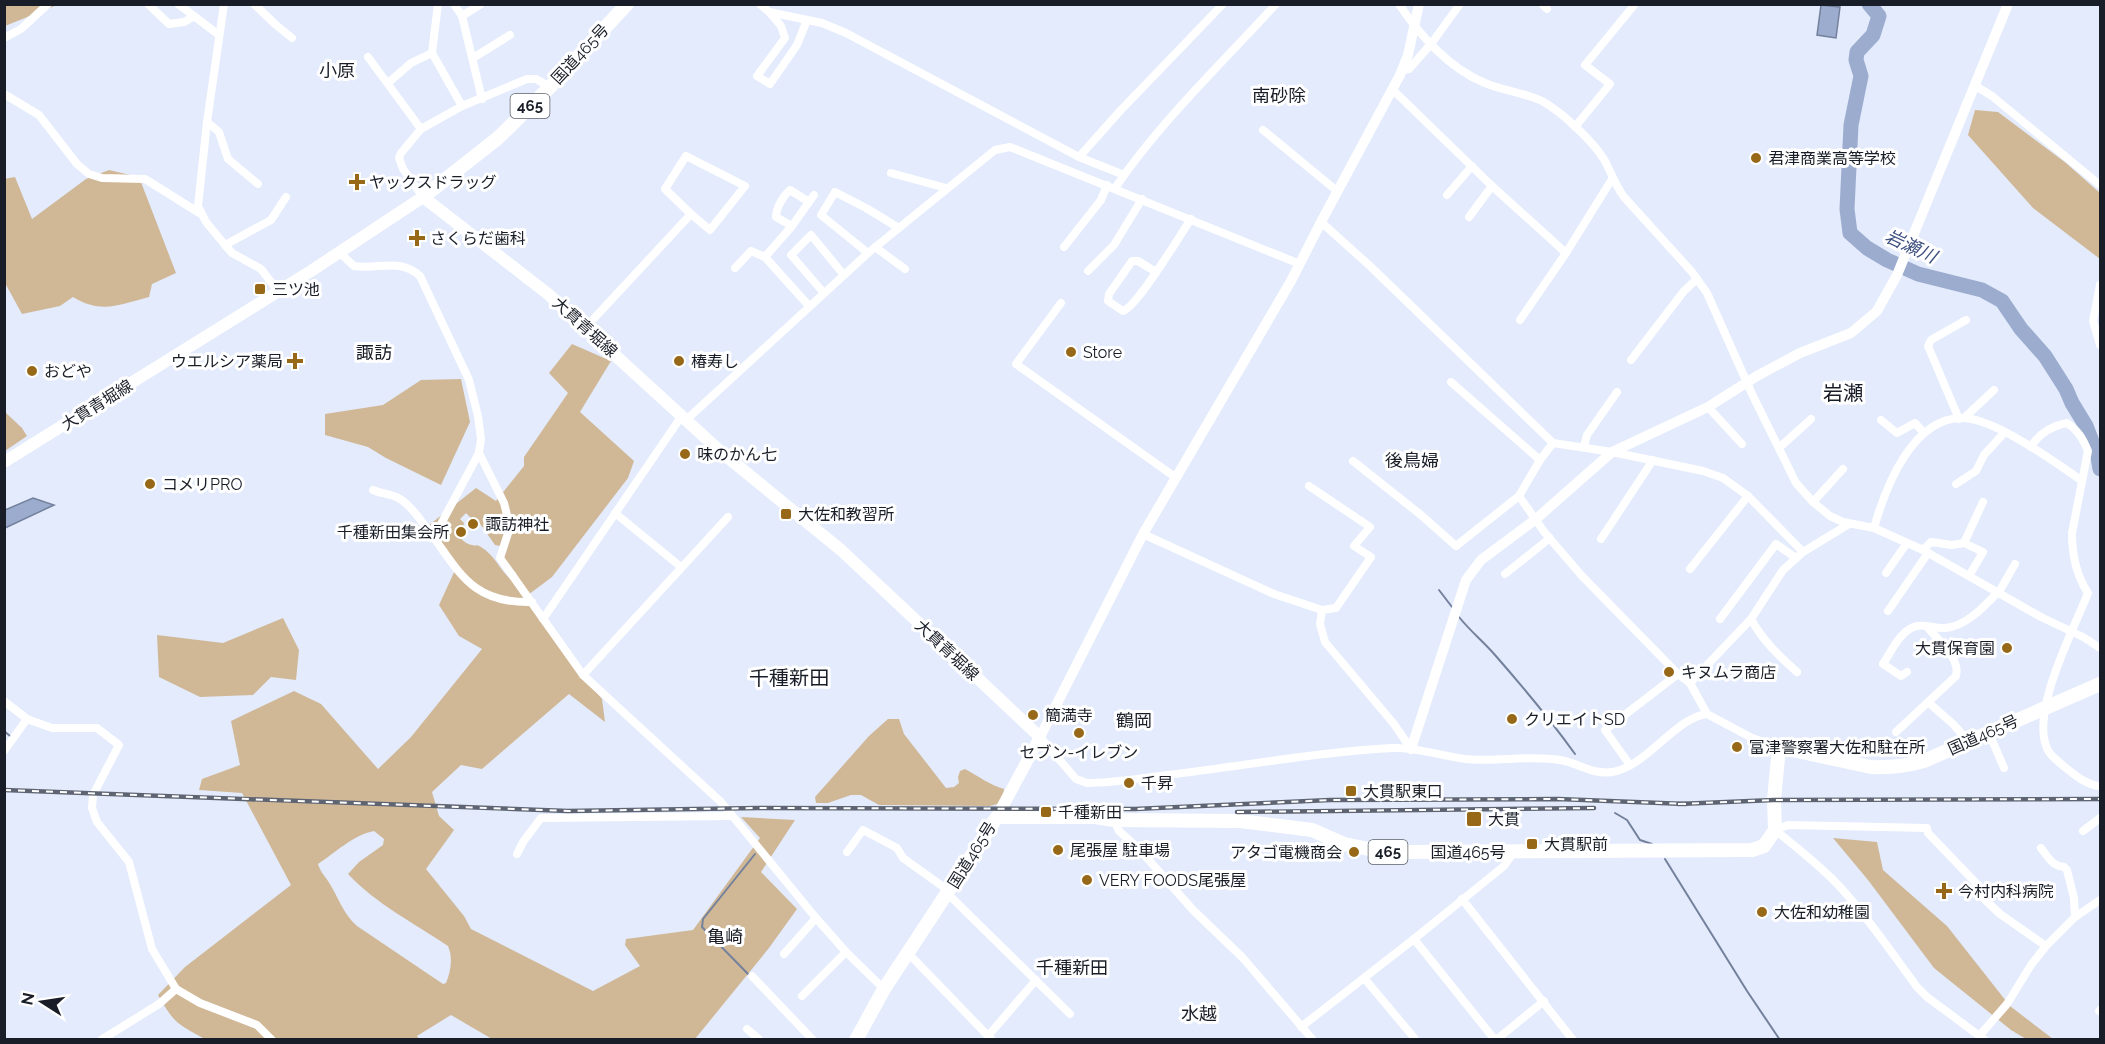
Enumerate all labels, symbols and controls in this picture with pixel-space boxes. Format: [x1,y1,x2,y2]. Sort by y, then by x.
street label: 国道465号 [547,20,613,88]
district label: 小原 [319,60,355,81]
district label: 南砂除 [1252,85,1306,106]
road number: 465 [510,94,550,118]
place label: 君津商業高等学校 [1768,149,1896,168]
marker: 君津商業高等学校 [1749,151,1763,165]
place label: ヤックスドラッグ [369,173,497,192]
marker: ヤックスドラッグ [350,175,364,189]
water label: 岩瀬川 [1882,225,1942,268]
marker: さくらだ歯科 [408,229,426,247]
place label: さくらだ歯科 [430,229,526,248]
place label: 三ツ池 [272,280,320,299]
marker: 三ツ池 [253,282,267,296]
street label: 大貫青堀線 [549,293,621,361]
district label: 諏訪 [356,342,392,363]
place label: Store [1083,343,1122,362]
marker: Store [1064,345,1078,359]
place label: ウエルシア薬局 [171,352,283,371]
place label: 椿寿し [691,352,739,371]
marker: ウエルシア薬局 [288,354,302,368]
marker: 椿寿し [672,354,686,368]
place label: おどや [44,362,92,381]
marker: おどや [25,364,39,378]
street label: 大貫青堀線 [58,376,136,434]
district label: 岩瀬 [1823,381,1863,405]
place label: 味のかん七 [697,445,777,464]
marker: 味のかん七 [678,447,692,461]
district label: 後鳥婦 [1385,450,1439,471]
place label: コメリPRO [162,475,242,494]
marker: コメリPRO [143,477,157,491]
place label: 大佐和教習所 [798,505,894,524]
marker: 大佐和教習所 [779,507,793,521]
place label: 諏訪神社 [485,515,549,534]
marker: 諏訪神社 [466,517,480,531]
place label: 千種新田集会所 [337,523,449,542]
marker: 千種新田集会所 [454,525,468,539]
street label: 大貫青堀線 [911,616,983,684]
place label: 大貫保育園 [1915,639,1995,658]
marker: 大貫保育園 [2000,641,2014,655]
place label: キヌムラ商店 [1681,663,1776,682]
marker: キヌムラ商店 [1662,665,1676,679]
district label: 千種新田 [749,666,829,690]
place label: 簡満寺 [1045,706,1093,725]
marker: 簡満寺 [1026,708,1040,722]
district label: 鶴岡 [1116,710,1152,731]
place label: クリエイトSD [1524,710,1625,729]
street label: 国道465号 [1945,711,2021,759]
marker: クリエイトSD [1505,712,1519,726]
marker: セブン-イレブン [1072,726,1086,740]
place label: 富津警察署大佐和駐在所 [1749,738,1925,757]
marker: 富津警察署大佐和駐在所 [1730,740,1744,754]
place label: セブン-イレブン [1020,743,1138,762]
place label: 千昇 [1141,774,1173,793]
marker: 千昇 [1122,776,1136,790]
place label: 大貫駅東口 [1363,782,1443,801]
marker: 大貫駅東口 [1344,784,1358,798]
place label: 千種新田 [1058,803,1122,822]
marker: 千種新田 [1039,805,1053,819]
marker: 大貫 [1465,810,1483,828]
place label: 大貫 [1488,810,1520,829]
street label: 国道465号 [944,818,1000,892]
place label: 大貫駅前 [1544,835,1608,854]
marker: 大貫駅前 [1525,837,1539,851]
road number: 465 [1368,840,1408,864]
place label: 尾張屋 駐車場 [1070,841,1170,860]
marker: 尾張屋 駐車場 [1051,843,1065,857]
place label: アタゴ電機商会 [1230,843,1342,862]
street label: 国道465号 [1430,843,1506,862]
marker: アタゴ電機商会 [1347,845,1361,859]
place label: VERY FOODS尾張屋 [1099,871,1246,890]
marker: VERY FOODS尾張屋 [1080,873,1094,887]
marker: 今村内科病院 [1935,882,1953,900]
place label: 今村内科病院 [1958,882,2054,901]
place label: 大佐和幼稚園 [1774,903,1870,922]
marker: 大佐和幼稚園 [1755,905,1769,919]
district label: 亀崎 [707,926,743,947]
district label: 千種新田 [1036,957,1108,978]
north arrow [12,972,72,1032]
text: N [17,991,38,1007]
district label: 水越 [1181,1003,1217,1024]

